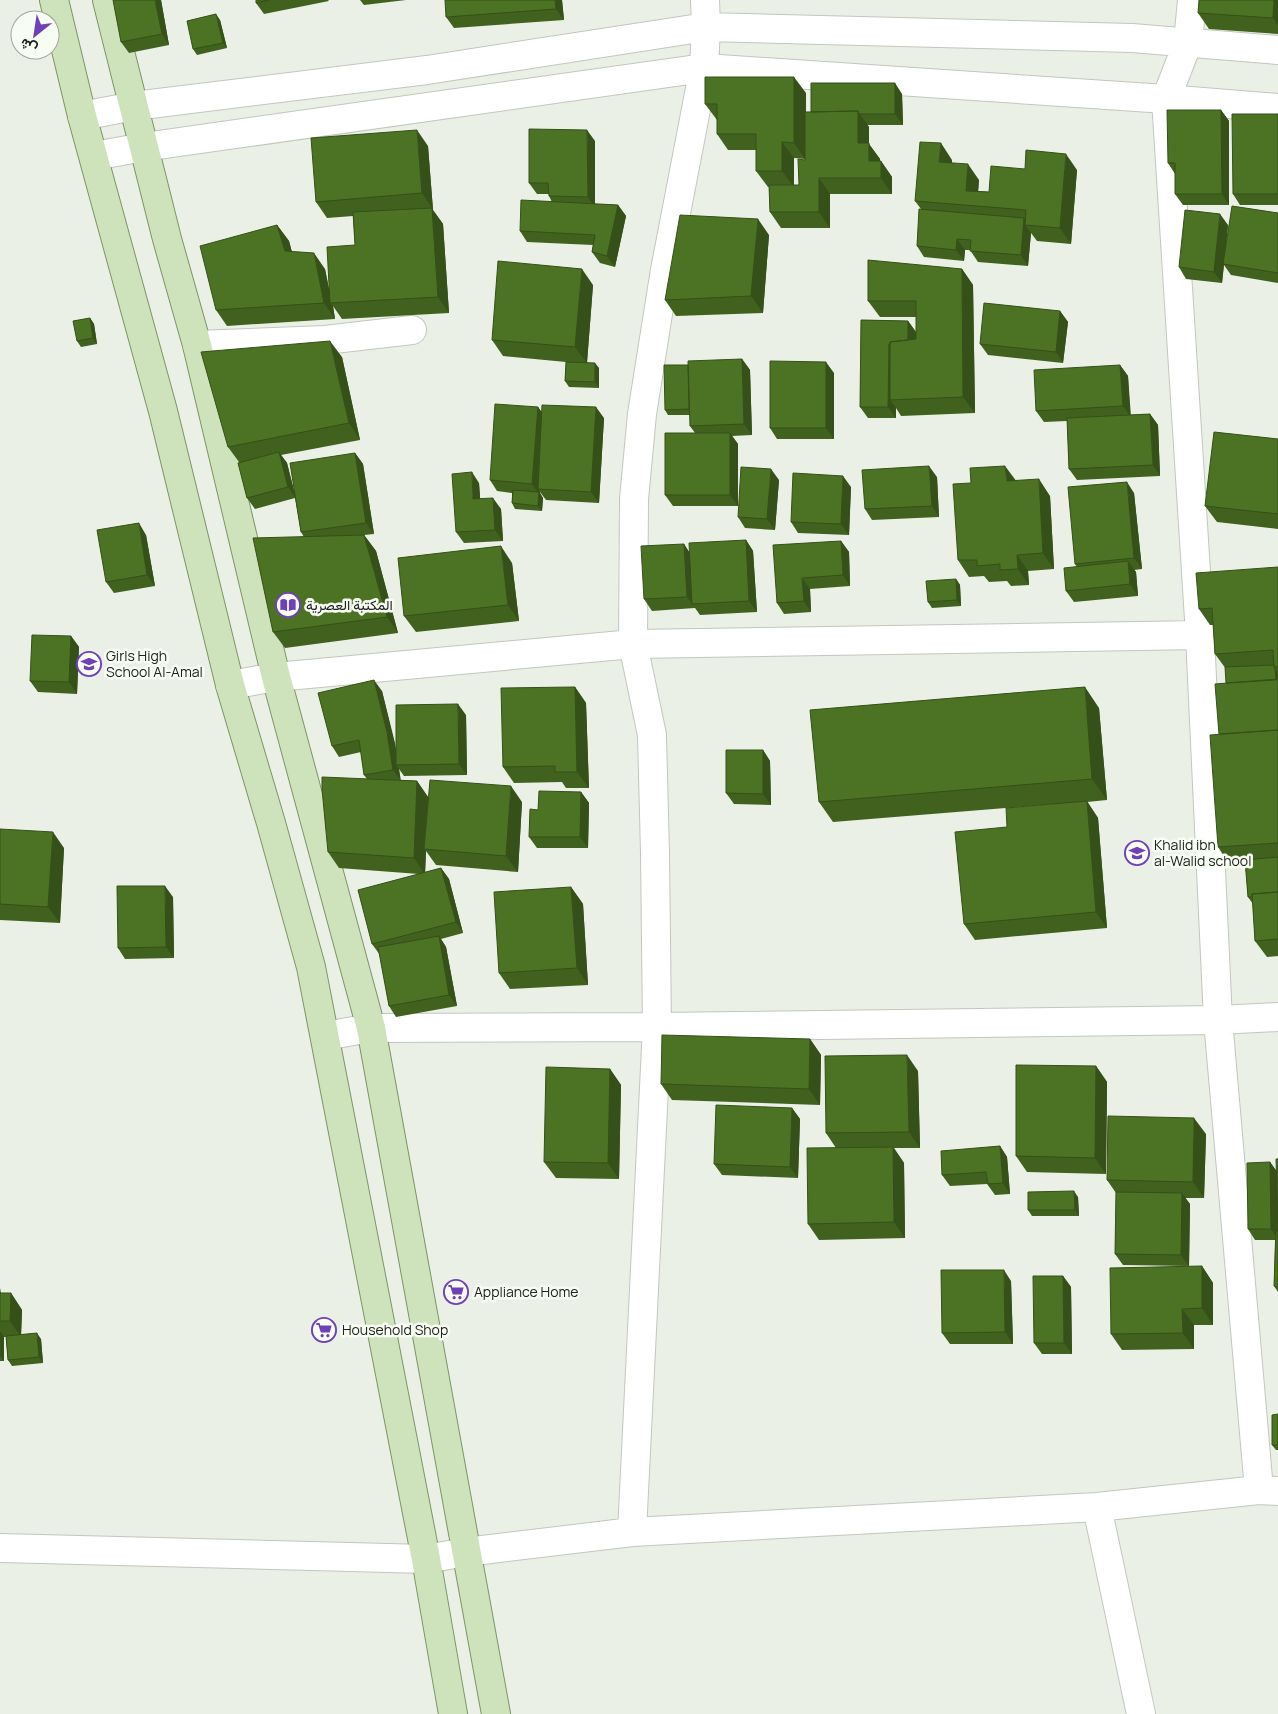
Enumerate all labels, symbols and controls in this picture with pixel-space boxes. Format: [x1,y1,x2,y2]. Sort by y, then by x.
north arrow [10,10,60,60]
text: ش [16,34,40,59]
library icon: المكتبة العصرية [275,592,301,618]
place label: المكتبة العصرية [306,595,393,614]
place label: Girls High School Al-Amal [106,646,203,681]
school or university icon: Girls High School Al-Amal [76,651,102,677]
place label: Khalid ibn al-Walid school [1154,835,1251,870]
school or university icon: Khalid ibn al-Walid school [1124,840,1150,866]
supermarket icon: Appliance Home [443,1279,469,1305]
place label: Appliance Home [474,1282,578,1301]
supermarket icon: Household Shop [311,1317,337,1343]
place label: Household Shop [342,1320,448,1339]

